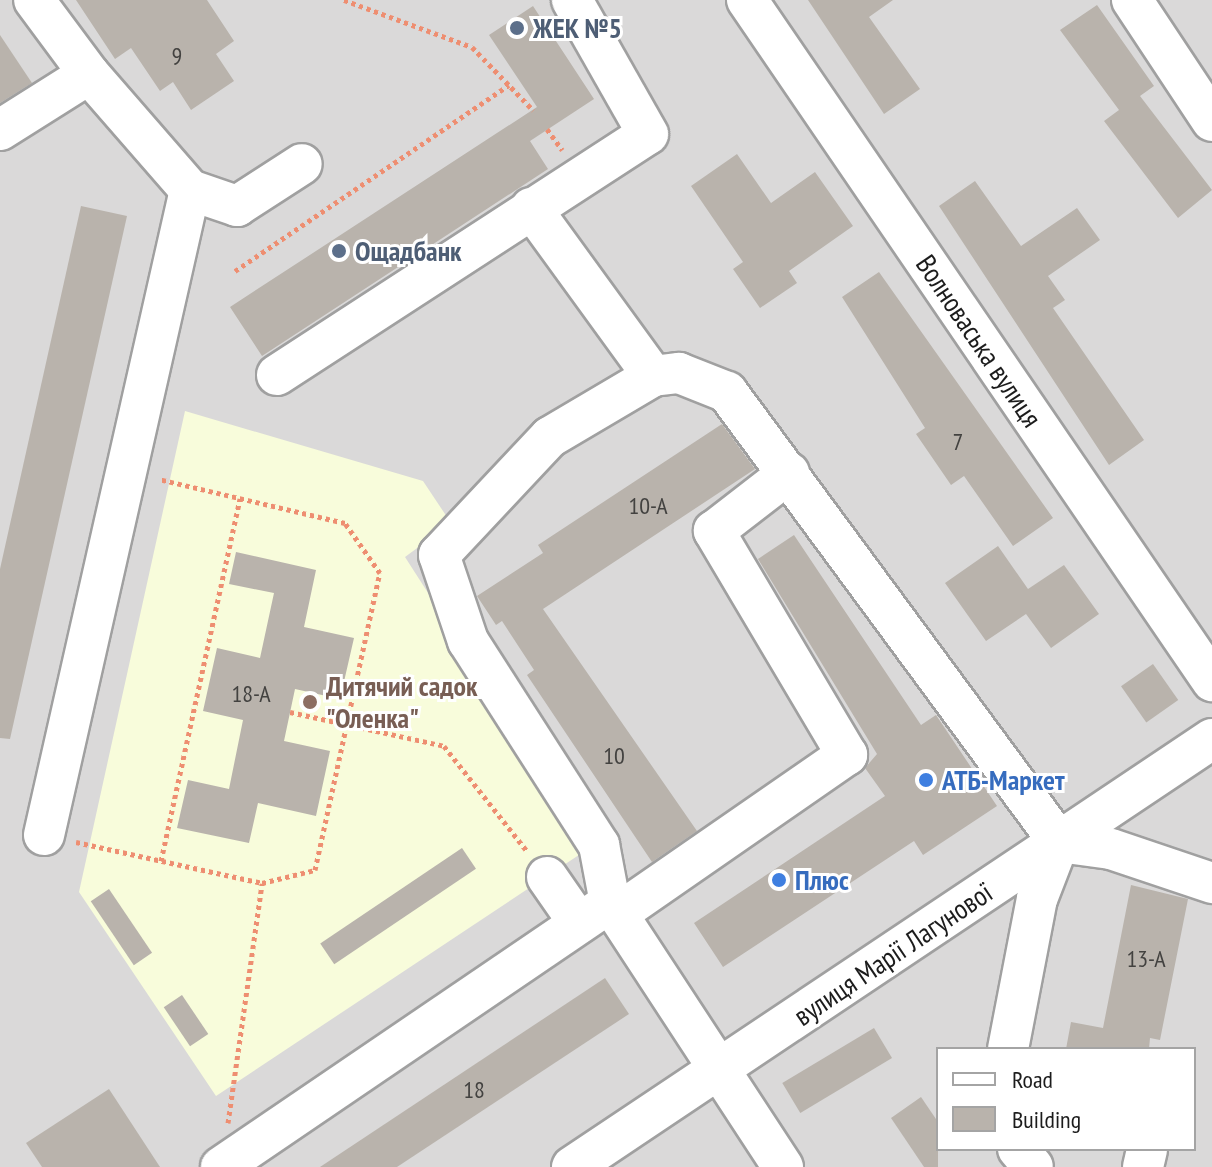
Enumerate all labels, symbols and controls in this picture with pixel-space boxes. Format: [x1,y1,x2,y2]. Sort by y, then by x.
place label: ЖЕК №5 [533,11,622,45]
marker: ЖЕК №5 [508,19,526,37]
house number: 9 [172,42,182,70]
place label: Ощадбанк [355,234,462,268]
marker: Ощадбанк [330,242,348,260]
street label: Волноваська вулиця [909,249,1049,433]
house number: 7 [953,428,963,456]
house number: 10-А [628,492,668,520]
place label: Дитячий садок "Оленка" [326,669,477,735]
house number: 18-А [231,680,271,708]
marker: Дитячий садок "Оленка" [301,693,319,711]
house number: 10 [603,742,625,770]
place label: АТБ-Маркет [942,763,1065,797]
marker: АТБ-Маркет [917,771,935,789]
place label: Плюс [795,863,849,897]
marker: Плюс [770,871,788,889]
street label: вулиця Марії Лагунової [787,875,999,1033]
house number: 13-А [1126,945,1166,973]
legend [936,1047,1196,1151]
text: Road [1012,1064,1053,1095]
house number: 18 [463,1076,485,1104]
text: Building [1012,1104,1081,1135]

